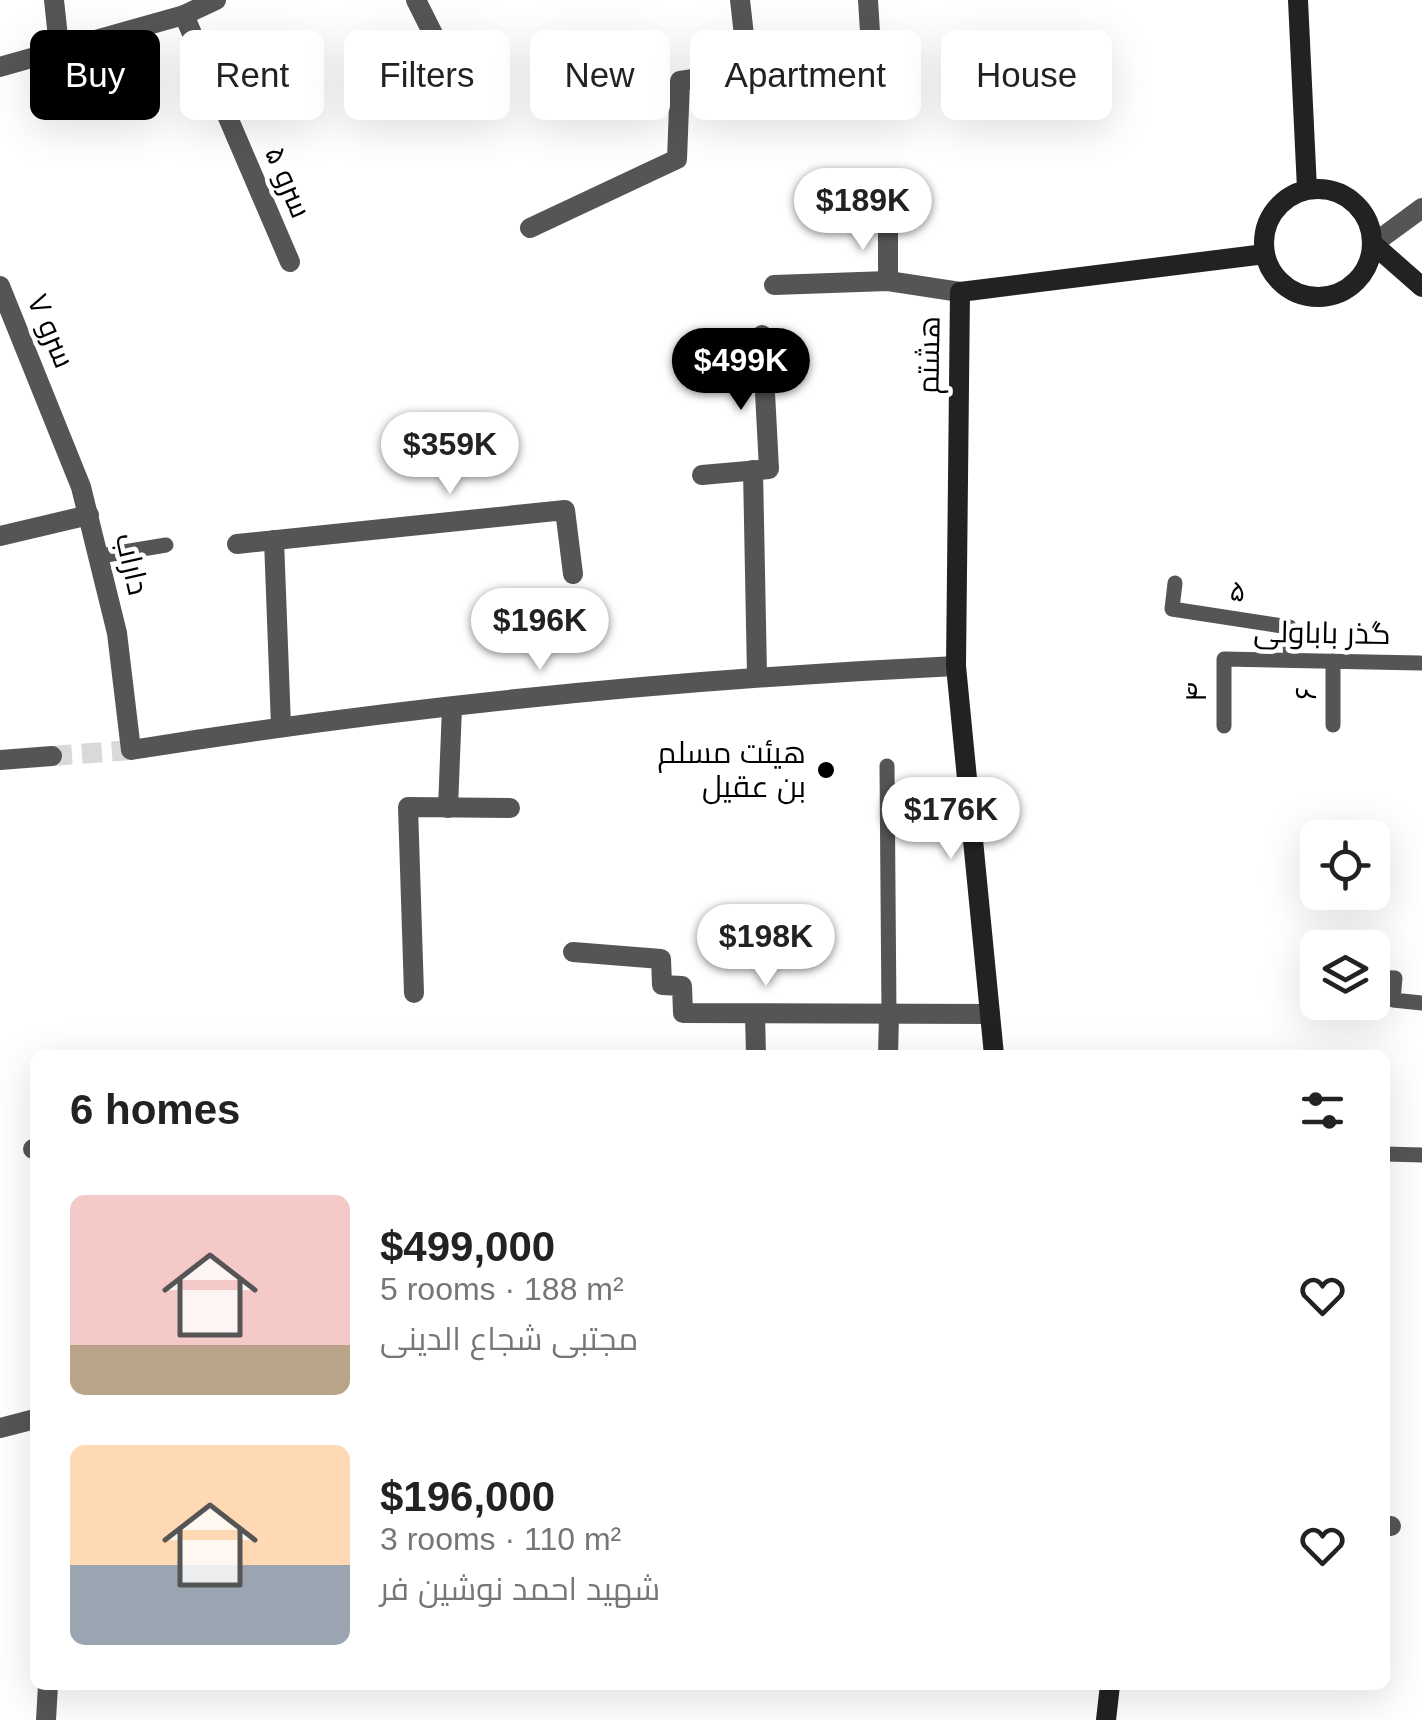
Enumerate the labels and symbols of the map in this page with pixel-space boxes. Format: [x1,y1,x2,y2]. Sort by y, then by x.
street label: سرو ۵ [258,141,318,223]
pin: $189K [793,168,933,253]
street label: سرو ۷ [20,289,82,373]
street label: هشتم [911,316,950,394]
pin: $499K [671,328,811,413]
pin: $359K [380,412,520,497]
street label: داراب [108,530,156,598]
street label: ۵ [1228,573,1248,608]
pin: $196K [470,588,610,673]
street label: گذر باباولی [1253,615,1391,652]
street label: ۴ [1179,682,1212,702]
street label: ۶ [1289,686,1322,700]
place label: هیئت مسلم بن عقیل [658,736,806,805]
marker: هیئت مسلم بن عقیل [815,759,837,781]
pin: $176K [881,777,1021,862]
pin: $198K [696,904,836,989]

